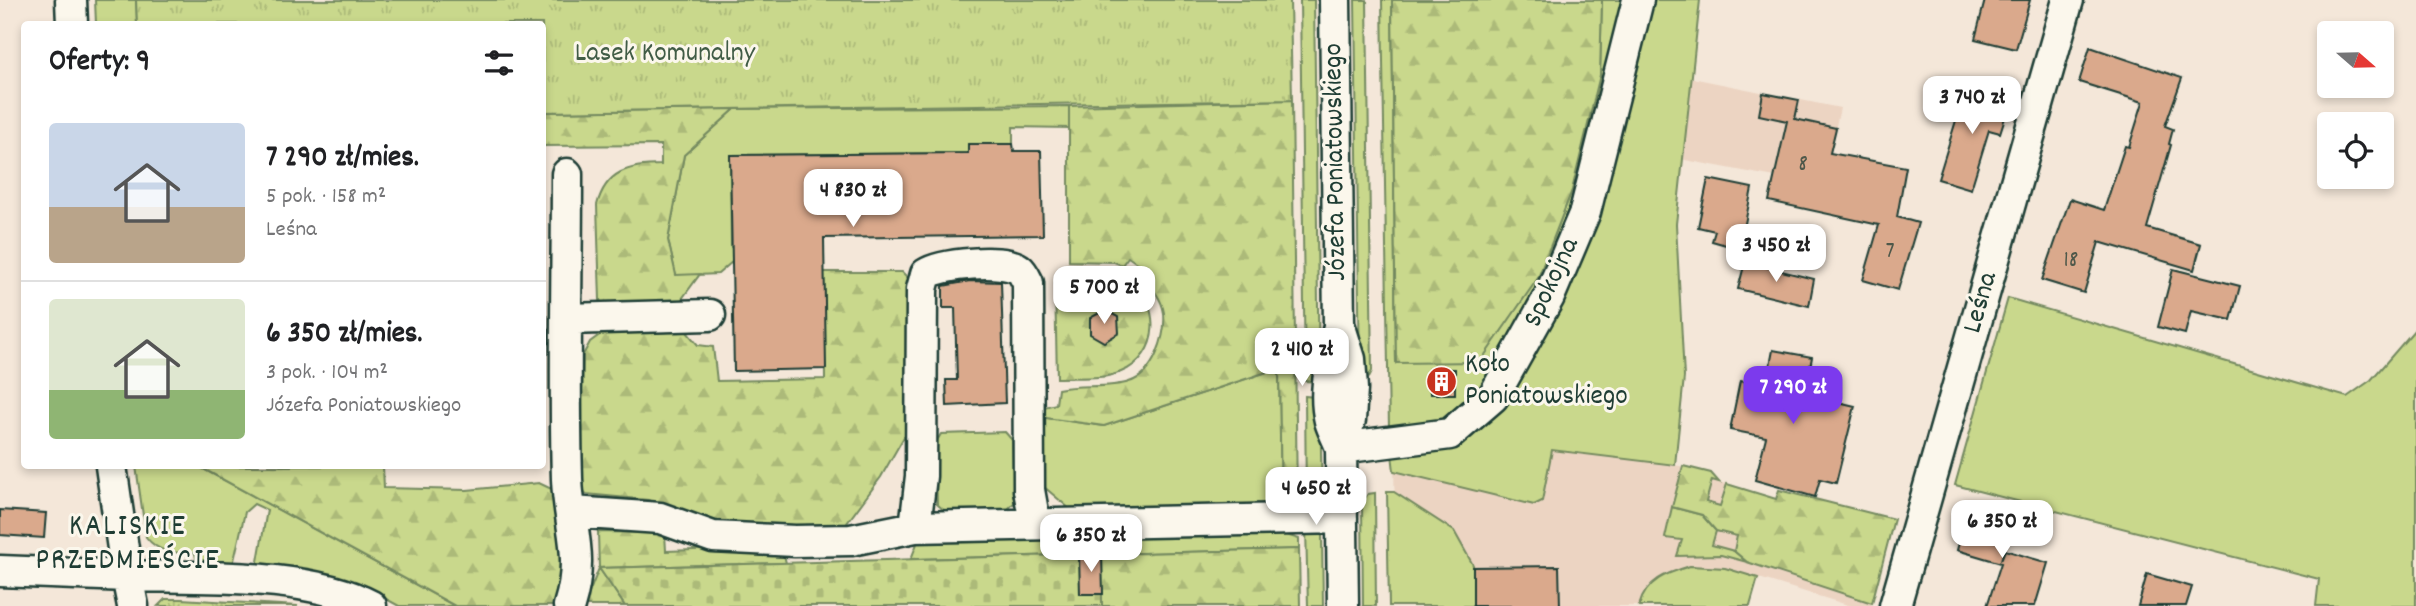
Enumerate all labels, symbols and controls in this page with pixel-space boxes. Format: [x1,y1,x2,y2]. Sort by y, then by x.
north arrow [2317,21,2394,98]
map controls [2317,21,2394,189]
park label: Lasek Komunalny [575,35,756,75]
text: Oferty: 9 [49,42,150,85]
street label: Józefa Poniatowskiego [1315,43,1359,281]
icon: filters [480,44,518,82]
pin: 3 740 zł [1900,76,2044,136]
text: 3 740 zł [1939,82,2005,115]
button: locate [2317,112,2394,189]
text: 7 290 zł/mies. [266,138,419,181]
house number: 8 [1798,148,1808,182]
icon: home [105,151,189,235]
pin: 4 830 zł [781,170,925,229]
text: 4 830 zł [820,175,886,208]
text: 5 pok. · 158 m² [266,181,386,214]
text: Leśna [266,214,317,247]
pin: 3 450 zł [1704,224,1848,284]
text: 3 450 zł [1742,230,1810,263]
street label: Spokojna [1515,231,1592,335]
house number: 7 [1885,235,1895,269]
house number: 18 [2064,244,2078,278]
pin: 5 700 zł [1032,266,1176,326]
street label: Leśna [1954,267,2010,338]
text: 5 700 zł [1069,272,1139,305]
text: 6 350 zł/mies. [266,314,422,357]
icon: home [105,327,189,411]
pin: 2 410 zł [1230,328,1374,388]
text: 2 410 zł [1271,334,1333,367]
place label: Koło Poniatowskiego [1465,346,1628,418]
text: 3 pok. · 104 m² [266,357,388,390]
building icon: Koło Poniatowskiego [1425,365,1459,399]
pin: 7 290 zł [1721,366,1865,426]
text: 7 290 zł [1759,372,1827,405]
text: Józefa Poniatowskiego [266,390,461,423]
pin: 4 650 zł [1244,468,1388,527]
text: 4 650 zł [1281,473,1351,506]
pin: 6 350 zł [1930,500,2074,560]
text: 6 350 zł [1967,506,2037,539]
district label: KALISKIE PRZEDMIEŚCIE [35,507,221,584]
pin: 6 350 zł [1019,514,1163,574]
text: 6 350 zł [1056,520,1126,553]

